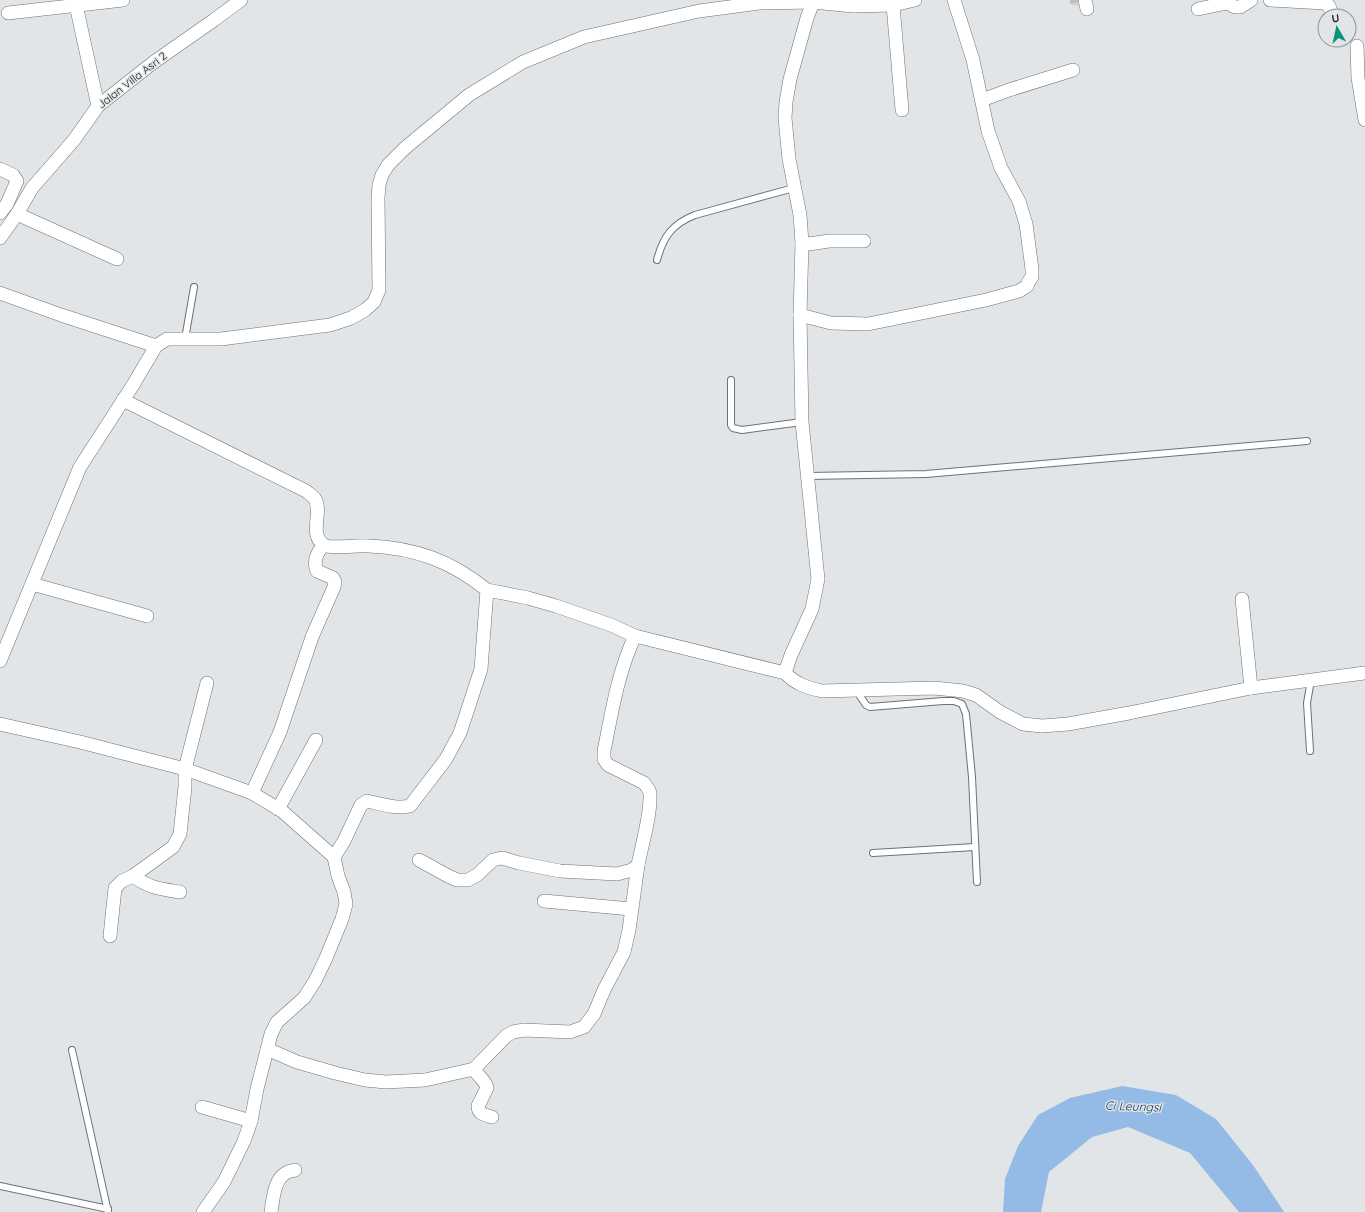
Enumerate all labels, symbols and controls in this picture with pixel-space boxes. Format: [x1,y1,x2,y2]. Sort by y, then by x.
north arrow [1317,8,1357,48]
text: U [1331,11,1340,26]
street label: Jalan Villa Asri 2 [95,49,169,111]
water label: Ci Leungsi [1105,1098,1163,1115]

